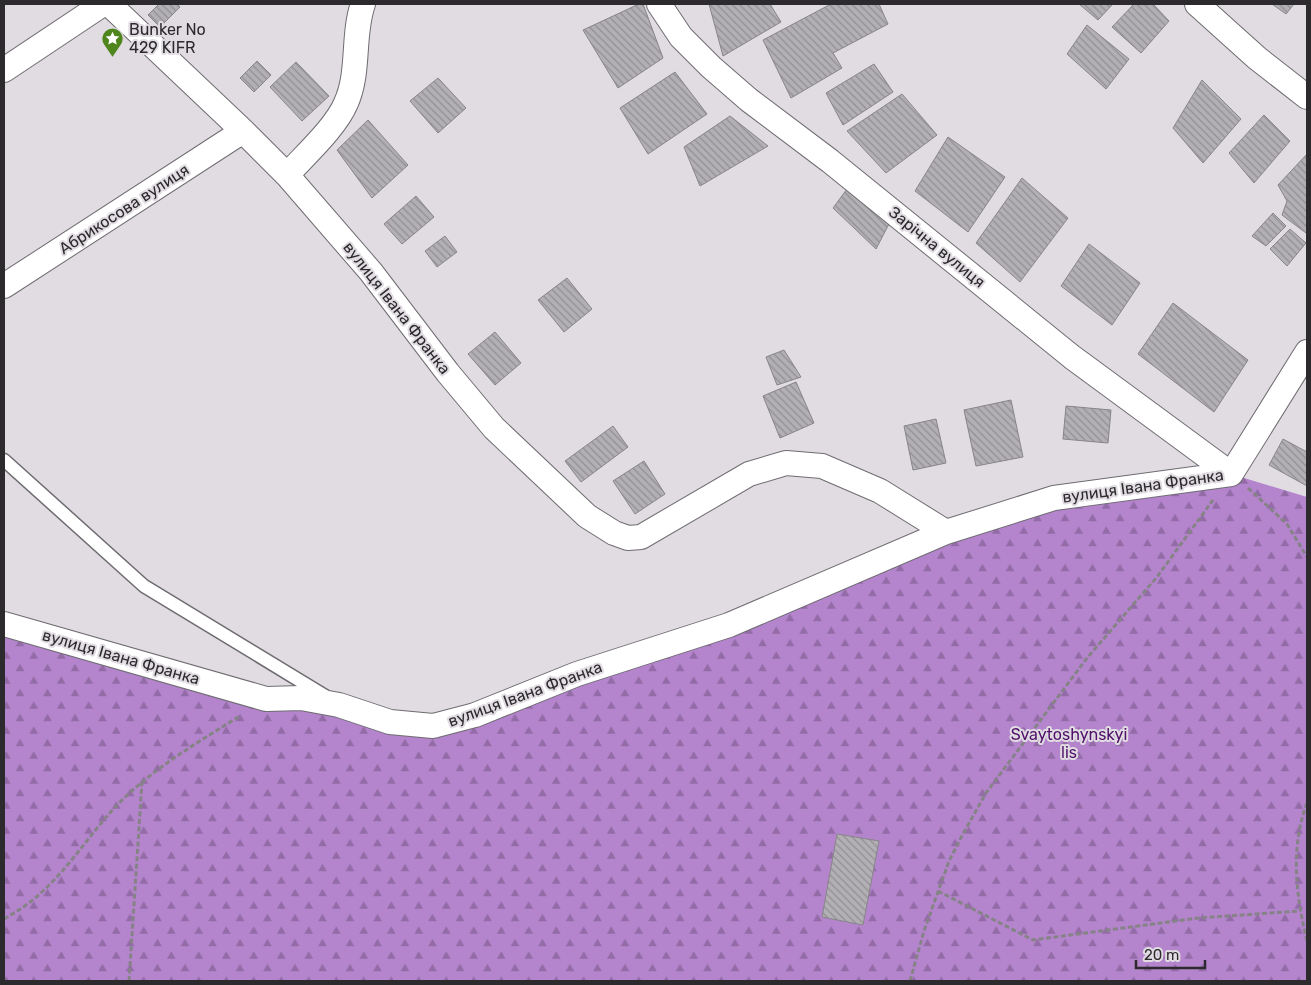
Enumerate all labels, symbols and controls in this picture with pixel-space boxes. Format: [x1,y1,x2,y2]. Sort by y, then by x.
place label: Bunker No 429 KIFR [129,20,206,57]
place icon: Bunker No 429 KIFR [101,26,125,57]
street label: Абрикосова вулиця [55,160,193,258]
street label: Зарічна вулиця [885,202,989,292]
street label: вулиця Івана Франка [339,238,455,378]
street label: вулиця Івана Франка [1061,465,1225,507]
street label: вулиця Івана Франка [40,625,202,689]
street label: вулиця Івана Франка [445,657,605,731]
park label: Svaytoshynskyi lis [1011,725,1127,762]
scale bar [1136,938,1205,970]
text: 20 m [1144,946,1179,964]

